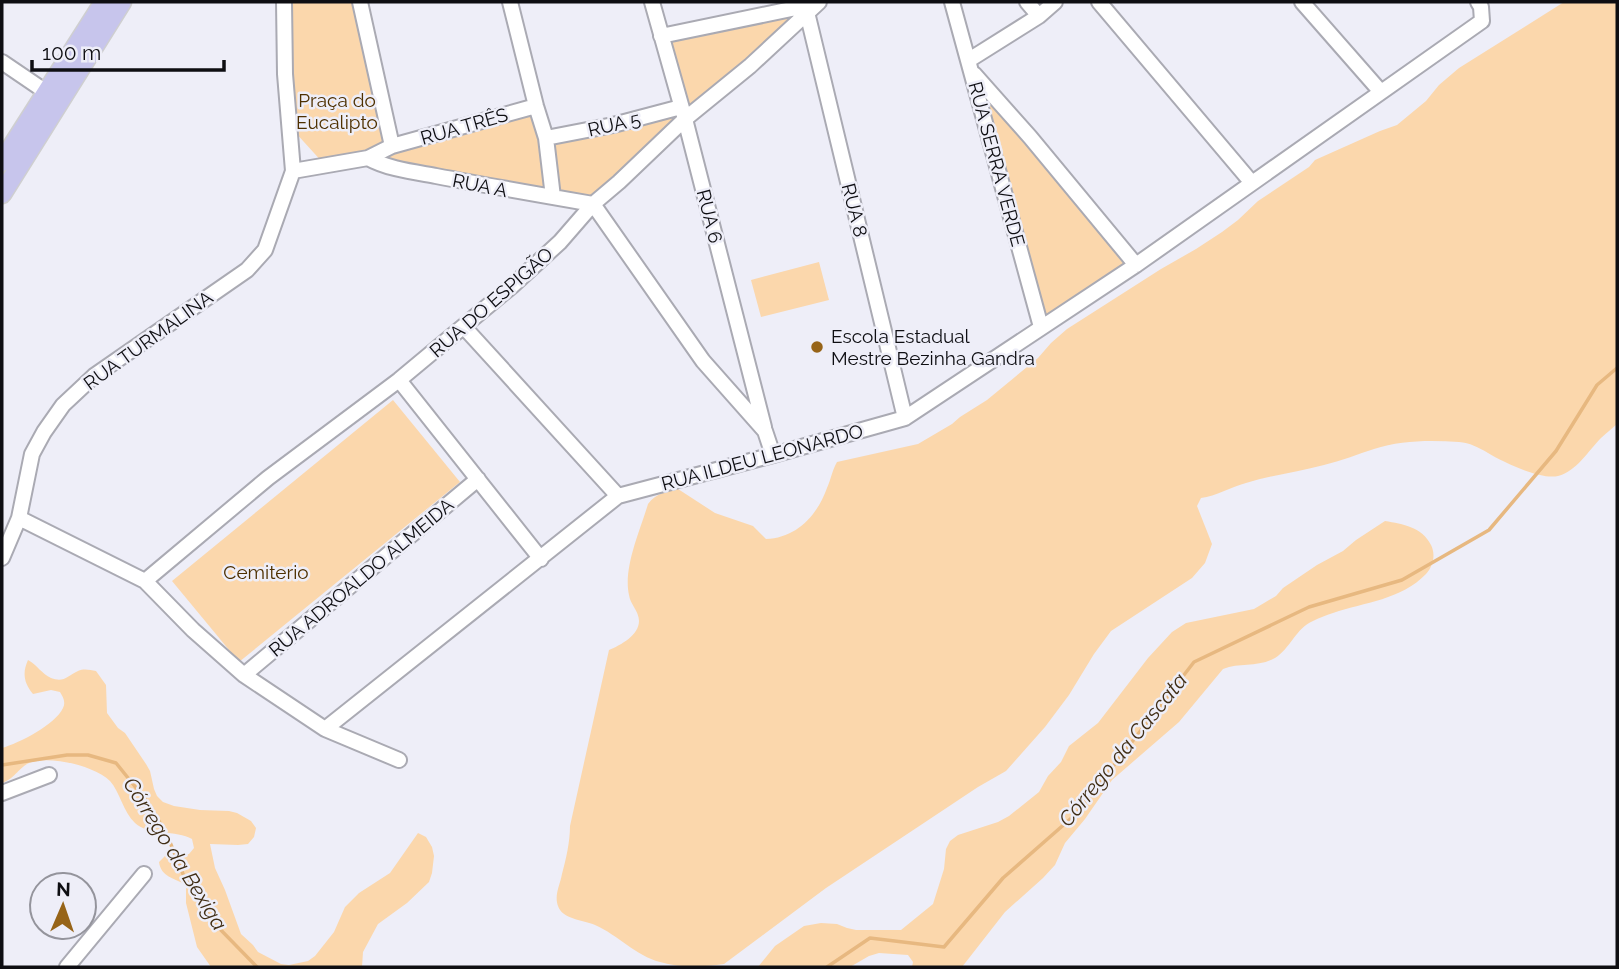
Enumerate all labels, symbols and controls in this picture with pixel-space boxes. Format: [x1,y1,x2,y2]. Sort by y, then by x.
scale bar [32,28,224,72]
text: 100 m [42,40,101,65]
street label: RUA SERRA VERDE [964,79,1030,249]
park label: Praça do Eucalipto [296,89,378,133]
street label: RUA TRÊS [418,103,510,149]
street label: RUA 5 [585,107,643,141]
street label: RUA A [451,169,510,201]
street label: RUA 8 [838,181,872,239]
street label: RUA 6 [693,187,727,245]
street label: RUA DO ESPIGÃO [425,243,557,361]
street label: RUA TURMALINA [79,286,217,394]
place label: Escola Estadual Mestre Bezinha Gandra [831,325,1035,369]
marker: Escola Estadual Mestre Bezinha Gandra [809,339,825,355]
street label: RUA ILDEU LEONARDO [659,419,865,495]
street label: RUA ADROALDO ALMEIDA [264,493,458,661]
park label: Cemiterio [223,561,309,583]
water label: Córrego da Cascata [1053,668,1192,831]
water label: Córrego da Bexiga [118,773,232,935]
north arrow [28,871,98,941]
text: N [56,878,71,900]

